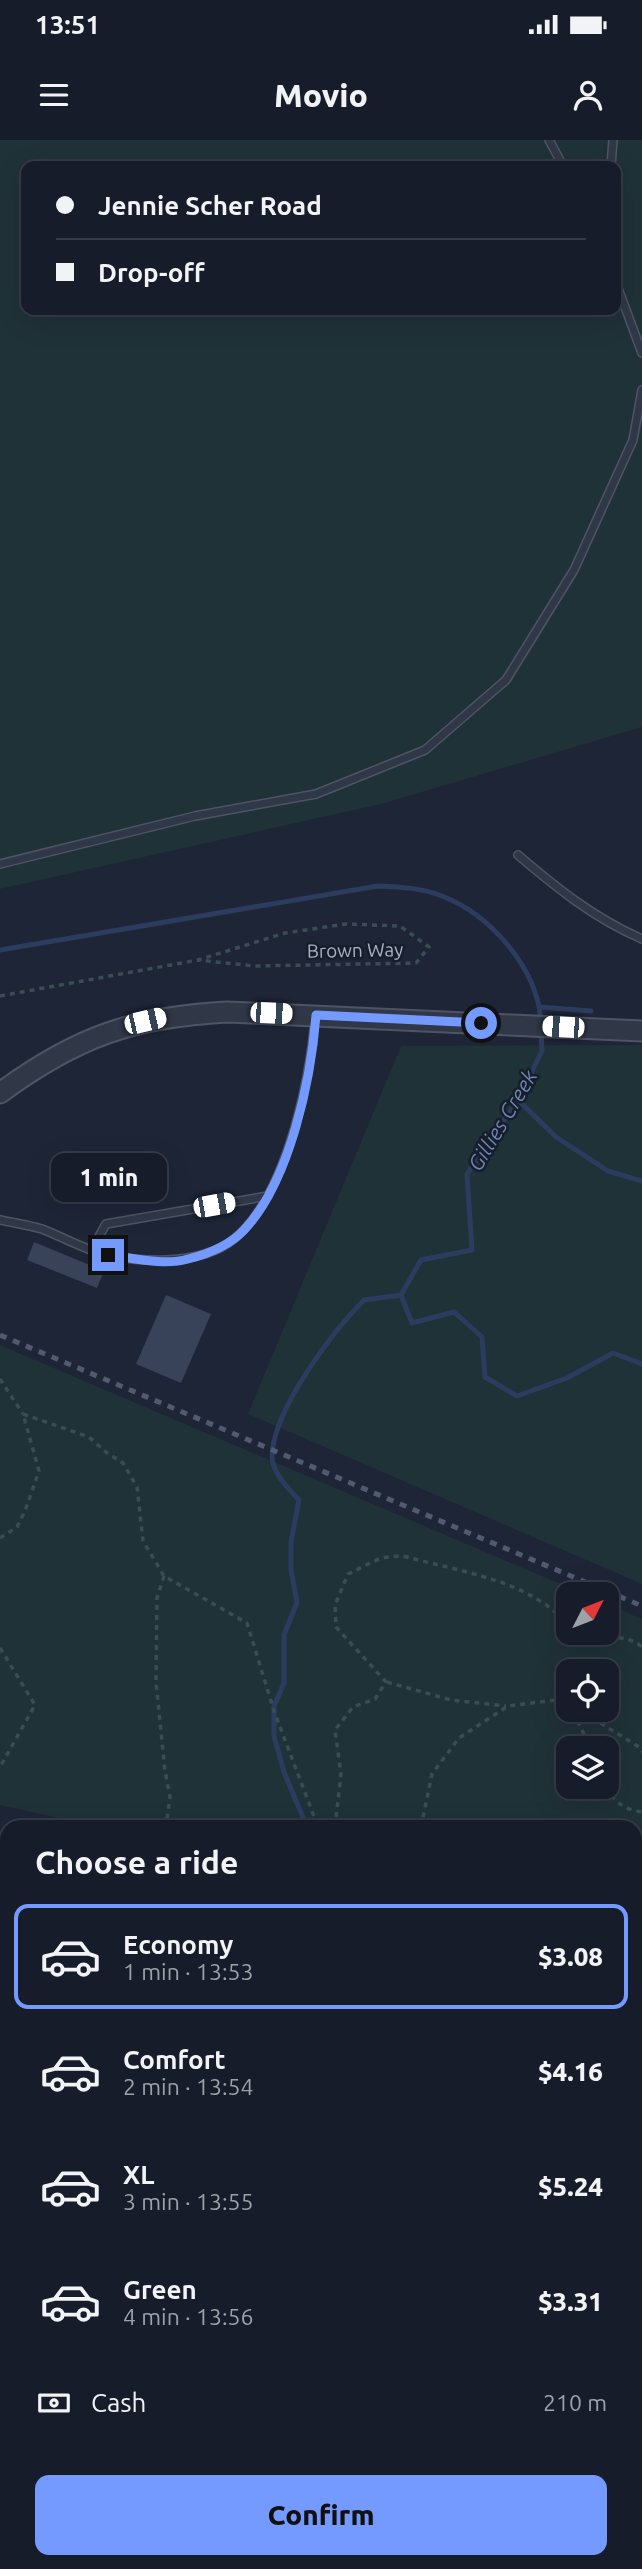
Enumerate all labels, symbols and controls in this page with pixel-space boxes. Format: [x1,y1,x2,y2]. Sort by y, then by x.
text: 13:51 [35,10,100,39]
icon: menu [35,76,73,114]
icon: person [569,76,607,114]
text: Movio [274,77,368,113]
text: Jennie Scher Road [98,191,322,220]
text: Drop-off [98,258,205,287]
street label: Brown Way [307,938,403,962]
car [250,1002,293,1024]
car [123,1006,168,1036]
route start [465,1007,497,1039]
car [542,1015,585,1039]
water label: Gillies Creek [463,1065,542,1175]
callout: 1 min [50,1154,166,1202]
text: 1 min [80,1165,138,1190]
car [192,1191,237,1219]
route end [92,1239,124,1271]
north arrow [556,1582,620,1645]
map controls [556,1582,619,1799]
button: locate [556,1659,619,1722]
button: layers [556,1736,619,1799]
text: Choose a ride [35,1844,238,1880]
icon: car [39,1925,102,1988]
text: Economy [123,1930,233,1959]
text: $3.08 [538,1942,603,1971]
text: 1 min · 13:53 [123,1959,254,1984]
icon: car [39,2040,102,2103]
text: Comfort [123,2045,226,2074]
text: $4.16 [538,2057,603,2086]
text: 2 min · 13:54 [123,2074,254,2099]
icon: car [39,2155,102,2218]
text: XL [123,2160,154,2189]
text: $5.24 [538,2172,603,2201]
text: 3 min · 13:55 [123,2189,254,2214]
icon: car [39,2270,102,2333]
text: Green [123,2275,197,2304]
text: $3.31 [538,2287,603,2316]
text: 4 min · 13:56 [123,2304,254,2329]
icon: cash [35,2384,73,2422]
text: Cash [91,2388,146,2417]
text: 210 m [543,2390,607,2415]
button: Confirm [35,2475,607,2555]

